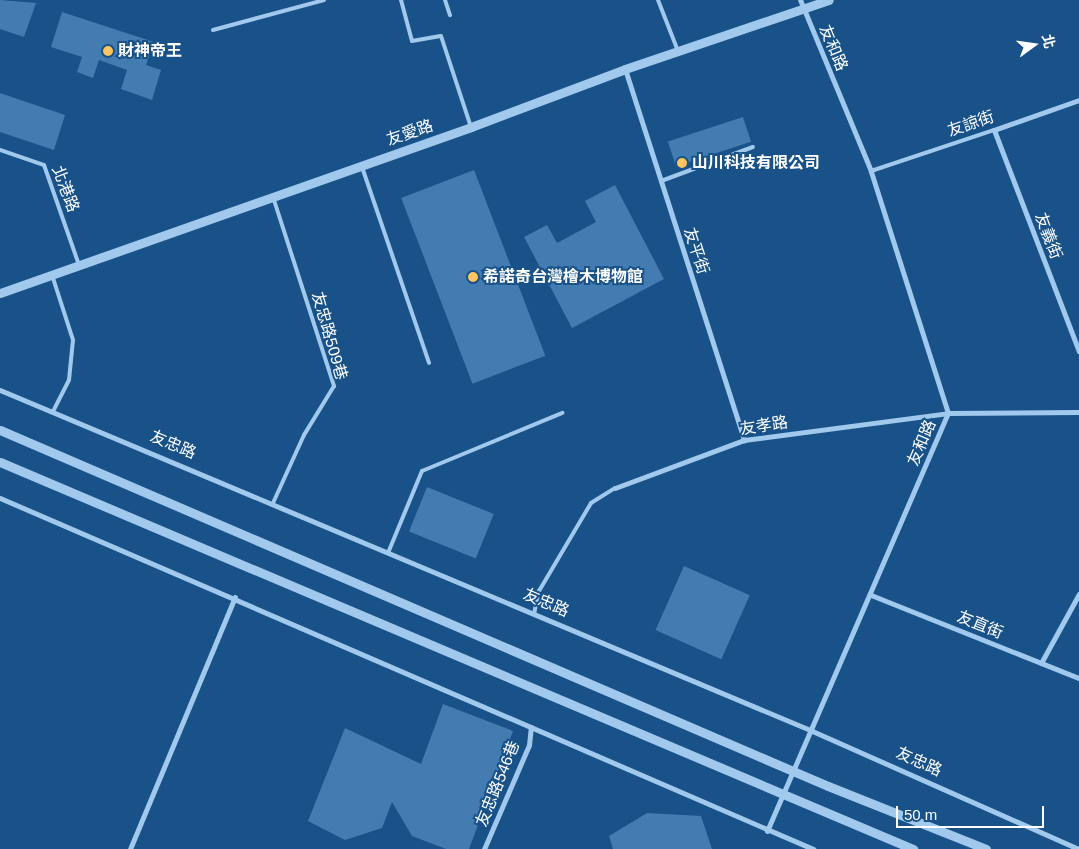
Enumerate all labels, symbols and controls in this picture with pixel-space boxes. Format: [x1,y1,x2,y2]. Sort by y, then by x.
north arrow [1009,20,1059,70]
street label: 友和路 [815,22,851,74]
text: 北 [1039,33,1058,50]
place label: 財神帝王 [118,41,182,61]
marker: 財神帝王 [102,45,114,57]
street label: 友諒街 [945,107,997,141]
street label: 友愛路 [384,116,436,150]
place label: 山川科技有限公司 [692,153,820,173]
marker: 山川科技有限公司 [676,157,688,169]
street label: 北港路 [47,163,83,215]
street label: 友義街 [1030,210,1066,262]
street label: 友平街 [679,225,713,277]
place label: 希諾奇台灣檜木博物館 [483,267,643,287]
marker: 希諾奇台灣檜木博物館 [467,271,479,283]
street label: 友忠路509巷 [307,290,351,382]
street label: 友孝路 [739,413,789,439]
street label: 友和路 [904,417,940,469]
street label: 友忠路 [147,427,199,463]
street label: 友忠路 [520,585,572,621]
street label: 友直街 [954,607,1006,643]
street label: 友忠路546巷 [472,738,524,830]
street label: 友忠路 [893,743,945,781]
scale bar [899,796,1046,828]
text: 50 m [904,806,937,823]

